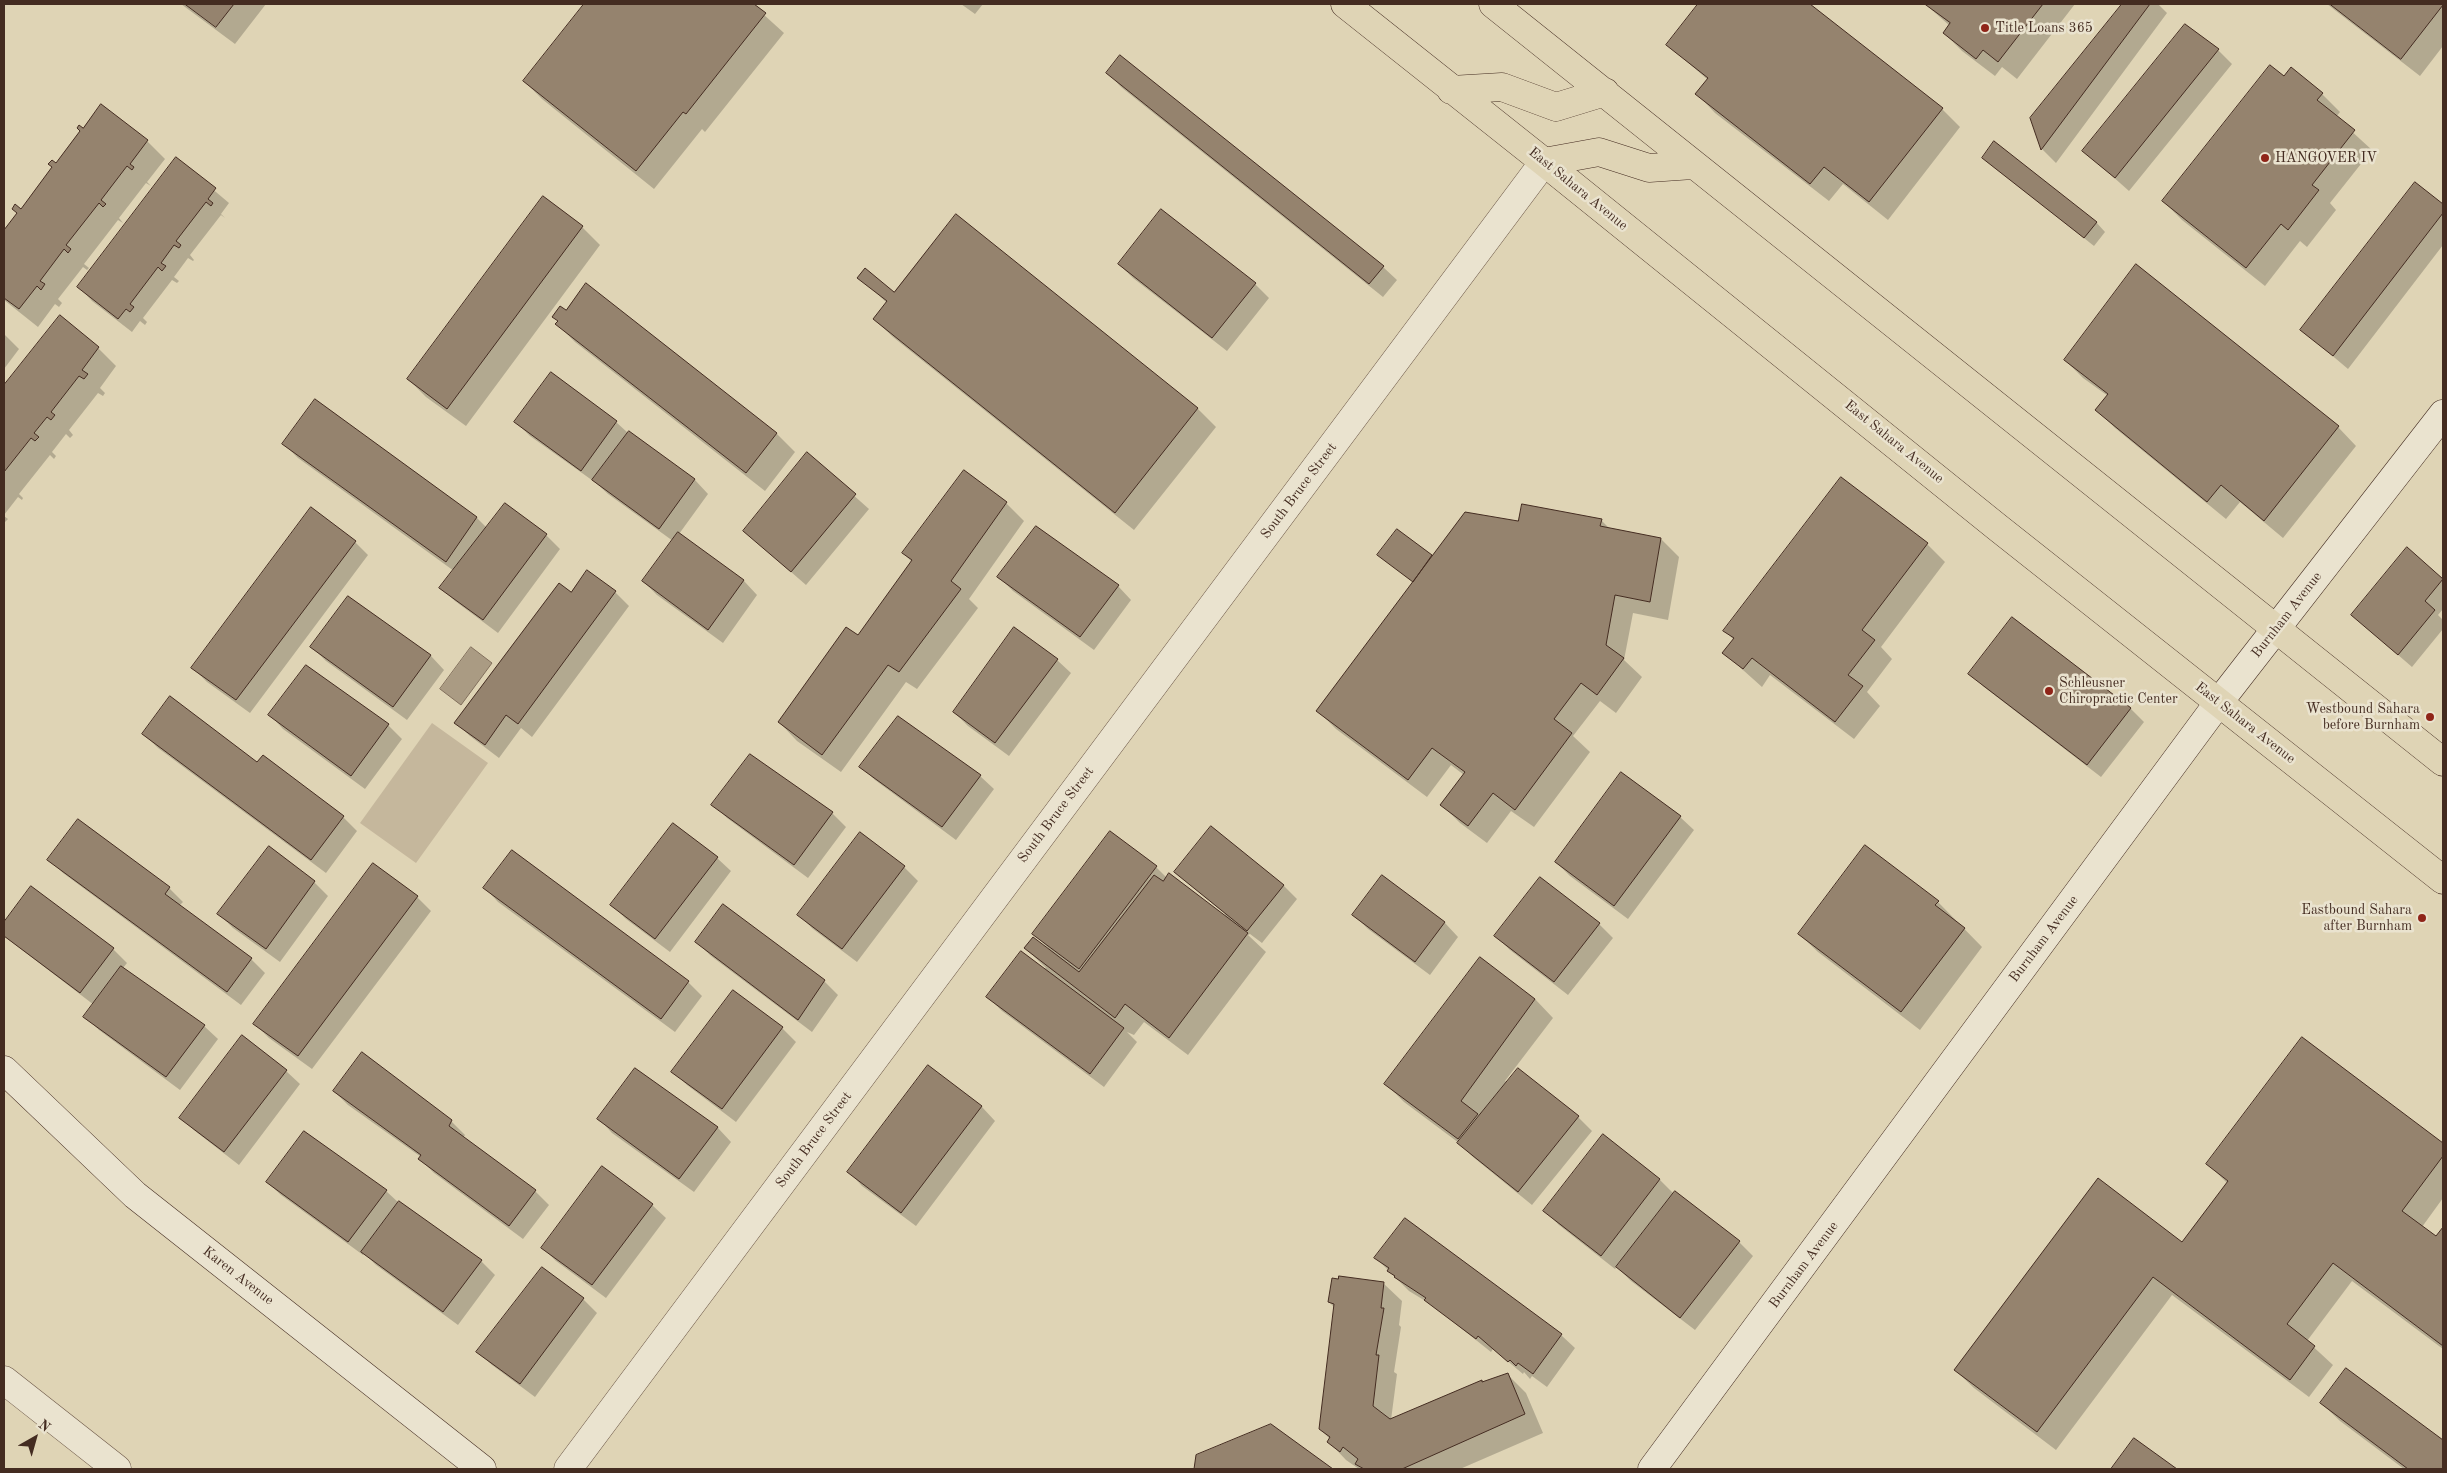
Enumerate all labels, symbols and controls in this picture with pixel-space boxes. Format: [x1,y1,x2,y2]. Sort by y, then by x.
place label: Title Loans 365 [1995,20,2093,36]
marker: Title Loans 365 [1979,22,1991,34]
street label: East Sahara Avenue [1525,144,1631,234]
place label: HANGOVER IV [2275,150,2377,166]
marker: HANGOVER IV [2259,152,2271,164]
street label: East Sahara Avenue [1841,397,1947,487]
street label: South Bruce Street [1257,440,1341,542]
street label: Burnham Avenue [2248,569,2326,661]
place label: Schleusner Chiropractic Center [2059,675,2178,708]
street label: East Sahara Avenue [2192,679,2298,767]
marker: Schleusner Chiropractic Center [2043,685,2055,697]
place label: Westbound Sahara before Burnham [2306,701,2420,734]
marker: Westbound Sahara before Burnham [2424,711,2436,723]
street label: South Bruce Street [1014,764,1098,866]
street label: Burnham Avenue [2006,892,2082,986]
place label: Eastbound Sahara after Burnham [2301,902,2412,934]
marker: Eastbound Sahara after Burnham [2416,912,2428,924]
street label: South Bruce Street [772,1089,856,1191]
street label: Burnham Avenue [1766,1218,1842,1312]
street label: Karen Avenue [199,1243,277,1309]
north arrow [10,1413,60,1463]
text: N [36,1417,53,1435]

